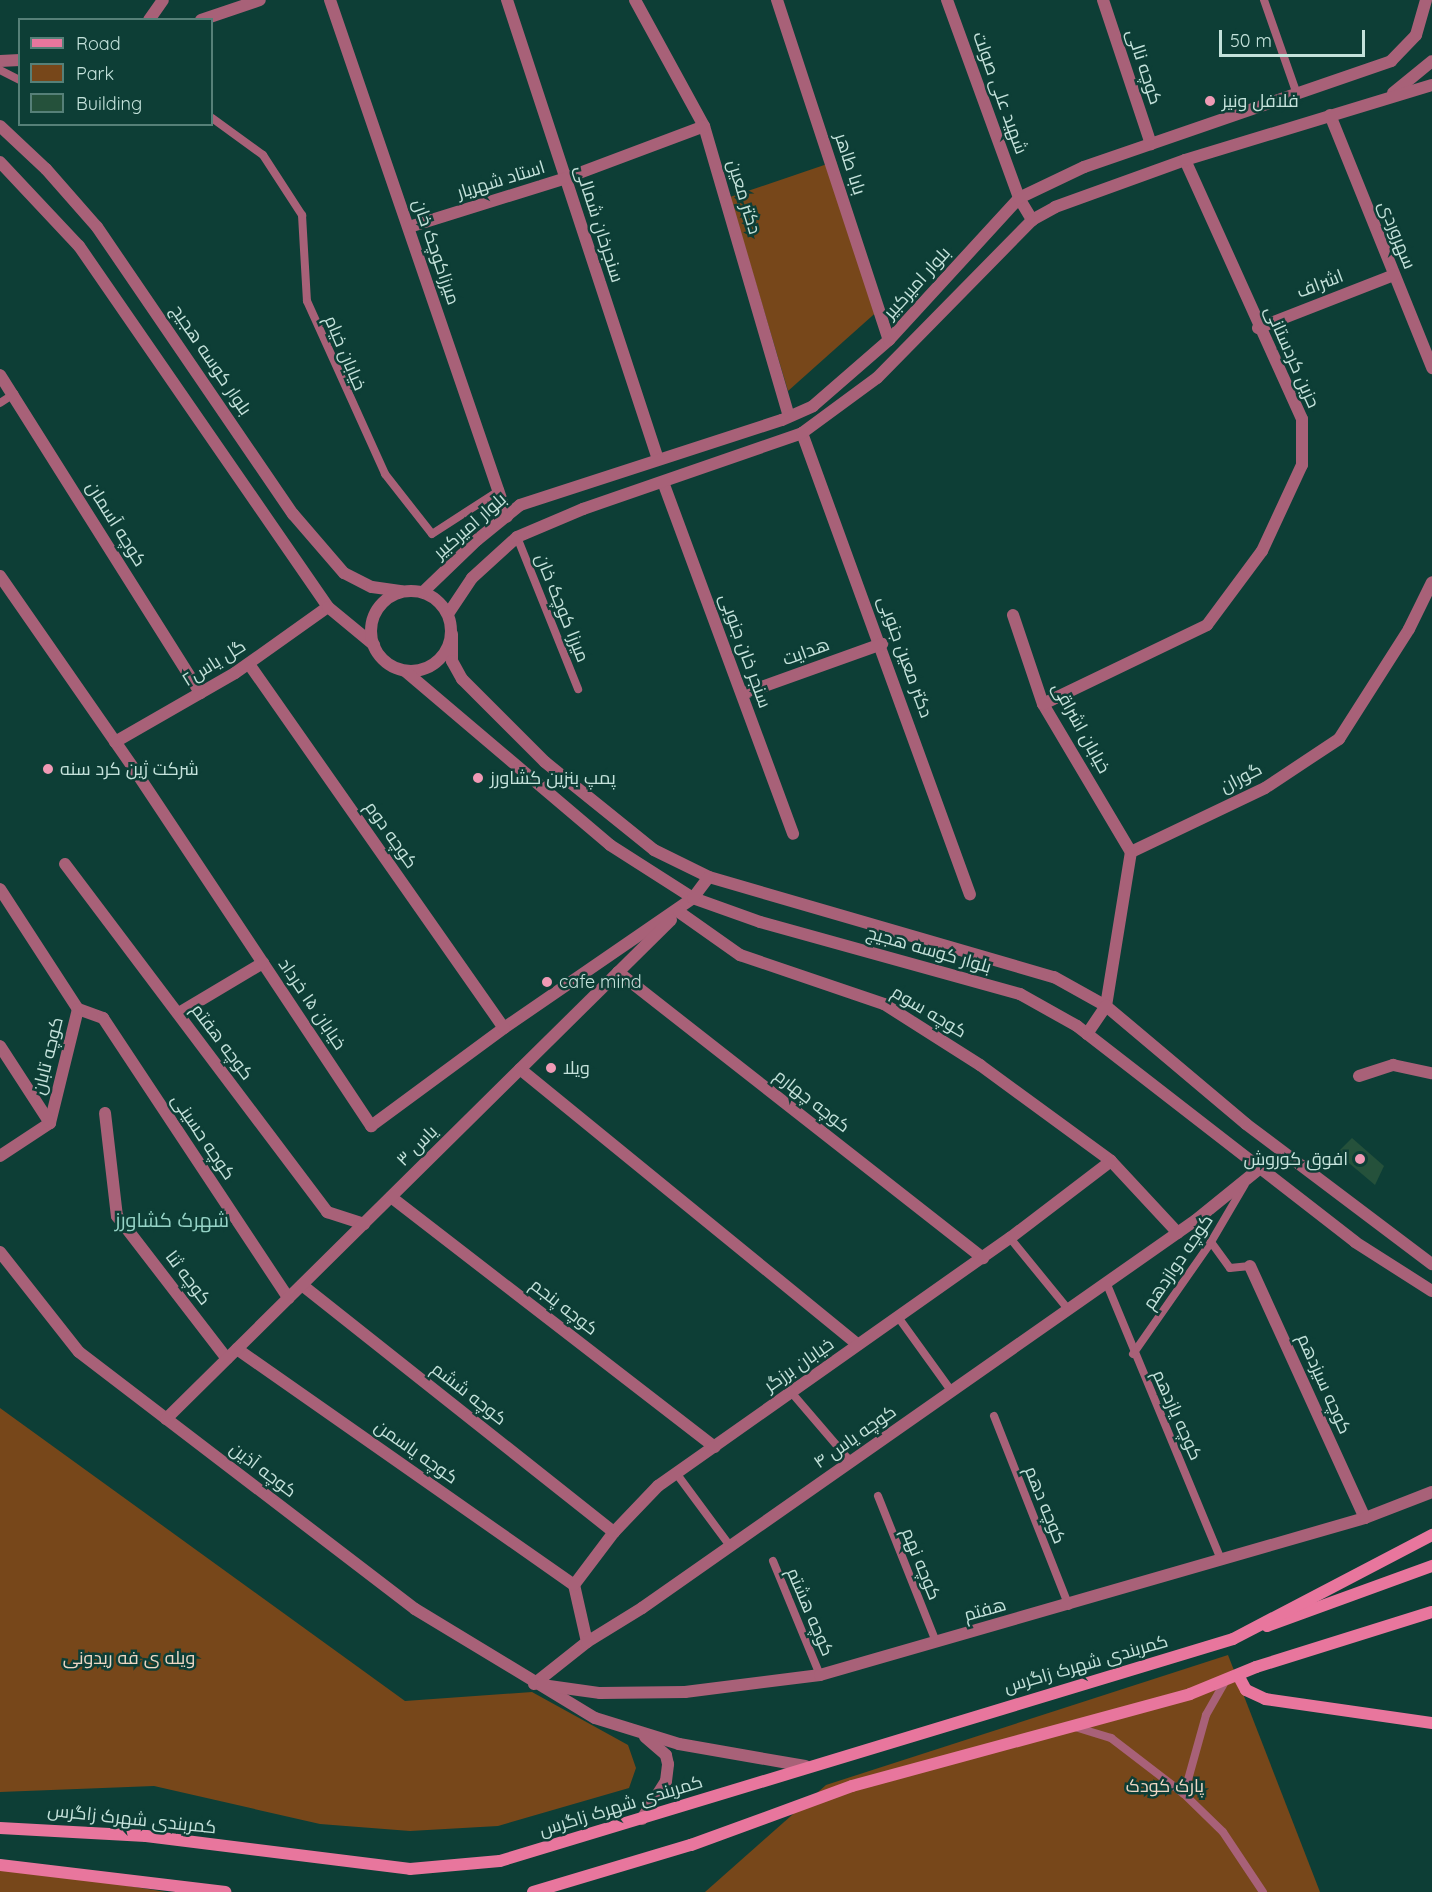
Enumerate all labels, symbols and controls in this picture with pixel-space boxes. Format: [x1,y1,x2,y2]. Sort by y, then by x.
legend [18,18,213,126]
scale bar [1222,18,1368,56]
street label: کوچه نالی [1122,27,1166,107]
street label: شهید علی صولت [968,29,1032,157]
text: 50 m [1230,29,1272,52]
text: Road [76,32,121,55]
text: Park [76,62,114,85]
place label: فلافل ونیز [1222,90,1299,112]
text: Building [76,92,142,115]
marker: فلافل ونیز [1203,94,1217,108]
street label: بابا طاهر [830,130,870,198]
street label: استاد شهریار [454,156,548,204]
street label: دکتر معین [722,157,766,237]
street label: سنجرخان شمالی [570,163,628,285]
street label: میرزاکوچک خان [408,196,464,308]
street label: سهروردی [1374,198,1420,272]
street label: بلوار امیرکبیر [879,242,955,324]
street label: اشراف [1294,265,1346,303]
street label: بلوار کوسه هجیج [166,301,256,419]
street label: حزین کردستانی [1260,303,1324,411]
street label: خیابان خیام [320,312,370,394]
street label: کوچه آسمان [81,478,151,570]
street label: بلوار امیرکبیر [429,488,511,564]
street label: میرزا کوچک خان [530,551,594,665]
street label: سنجر خان جنوبی [714,591,776,711]
street label: دکتر معین جنوبی [873,593,937,721]
street label: هدایت [780,634,832,670]
street label: گل یاس۲ [178,635,250,691]
street label: خیابان اشراقی [1047,679,1115,777]
place label: شرکت ژین کرد سنه [60,758,199,780]
street label: گوران [1216,758,1266,798]
marker: شرکت ژین کرد سنه [41,762,55,776]
place label: پمپ بنزین کشاورز [490,767,616,789]
marker: پمپ بنزین کشاورز [471,771,485,785]
street label: کوچه دوم [360,797,422,873]
street label: بلوار کوسه هجیج [864,922,994,978]
street label: خیابان ۱۵ خرداد [274,954,350,1054]
place label: cafe mind [559,971,642,993]
marker: cafe mind [540,975,554,989]
street label: کوچه سوم [888,981,970,1043]
street label: کوچه هفتم [186,1000,258,1084]
street label: کوچه تابان [28,1015,68,1097]
place label: ویلا [563,1057,590,1079]
marker: ویلا [544,1061,558,1075]
street label: کوچه چهارم [770,1065,854,1137]
street label: کوچه حسینی [166,1090,240,1184]
street label: یاس ۳ [392,1121,442,1171]
place label: افوق کوروش [1243,1148,1348,1170]
marker: افوق کوروش [1353,1152,1367,1166]
district label: شهرک کشاورز [115,1207,229,1231]
street label: کوچه دوازدهم [1138,1210,1218,1314]
street label: کوچه ثنا [161,1247,215,1309]
street label: کوچه پنجم [526,1274,602,1340]
street label: کوچه سیزدهم [1292,1331,1356,1437]
street label: خیابان برزگر [760,1333,838,1397]
street label: کوچه ششم [427,1358,511,1430]
street label: کوچه یازدهم [1147,1366,1207,1464]
street label: کوچه یاس ۴ [810,1401,900,1473]
street label: کوچه یاسمن [370,1415,462,1489]
street label: کوچه آذین [225,1438,301,1502]
street label: کوچه دهم [1020,1463,1070,1547]
street label: کوچه نهم [897,1525,945,1603]
street label: کوچه هشتم [782,1565,838,1659]
street label: هفتم [961,1594,1009,1626]
street label: کمربندی شهرک زاگرس [1001,1630,1171,1698]
park label: ویله ی فه ریدونی [63,1647,195,1669]
street label: کمربندی شهرک زاگرس [537,1771,705,1841]
park label: پارک کودک [1126,1775,1204,1797]
street label: کمربندی شهرک زاگرس [46,1799,218,1839]

